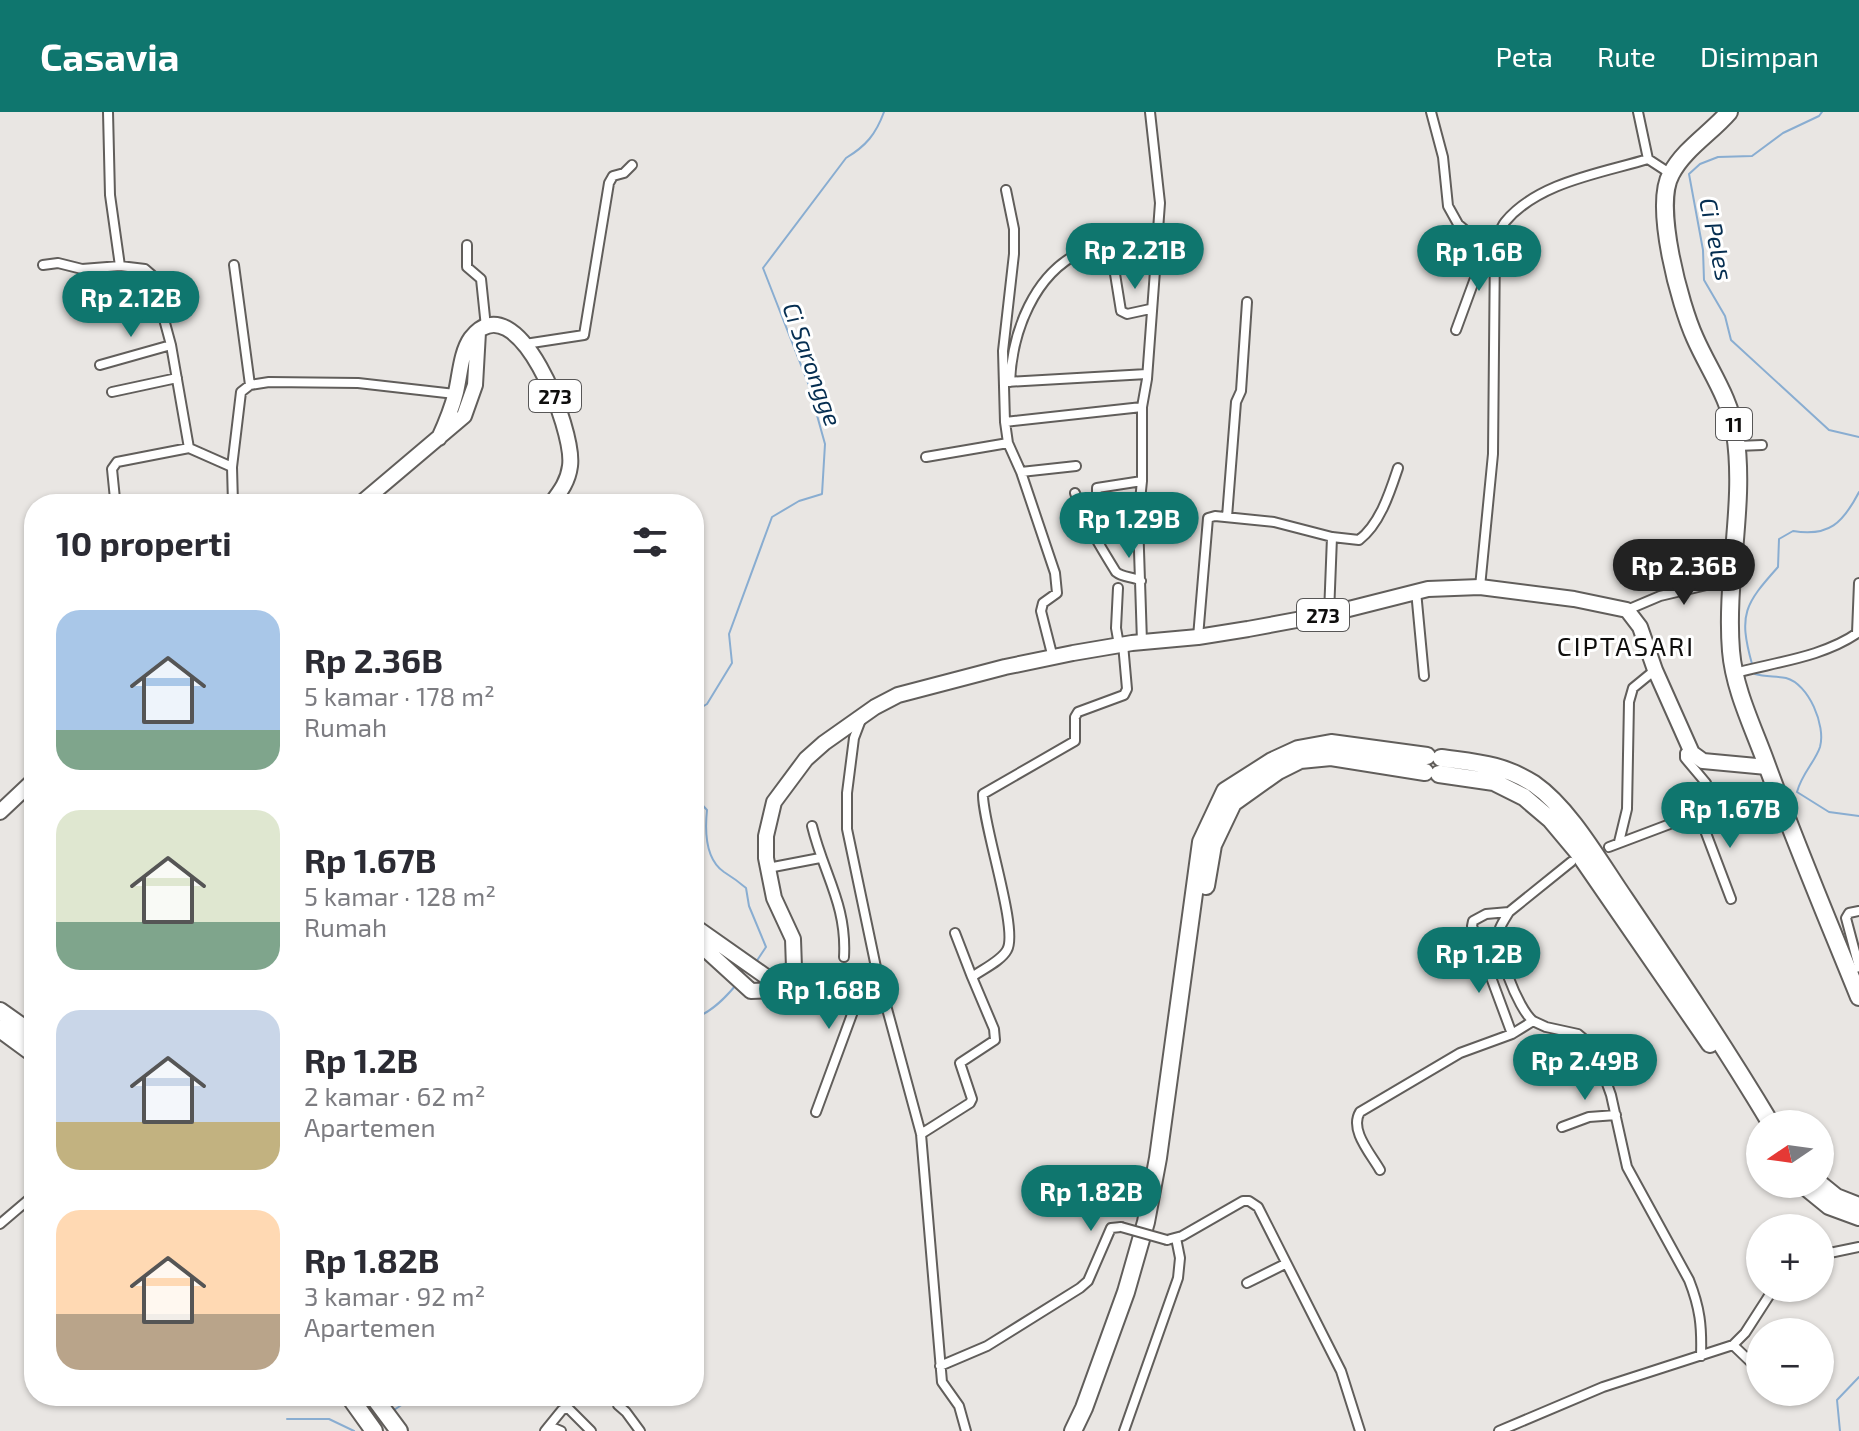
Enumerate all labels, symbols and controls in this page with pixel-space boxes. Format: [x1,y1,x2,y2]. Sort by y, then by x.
text: Casavia [40,33,179,79]
text: Peta [1495,39,1553,73]
text: Rute [1597,39,1656,73]
text: Disimpan [1700,39,1819,73]
water label: Ci Peles [1694,195,1740,283]
pin: Rp 2.21B [1052,223,1218,291]
pin: Rp 1.6B [1405,225,1553,293]
text: Rp 2.21B [1084,233,1186,264]
text: Rp 1.6B [1435,235,1523,266]
pin: Rp 2.12B [48,271,214,339]
text: Rp 2.12B [80,281,182,312]
water label: Ci Sarongge [777,298,849,430]
road number: 273 [529,380,581,412]
road number: 11 [1716,408,1752,440]
pin: Rp 1.29B [1046,492,1212,560]
text: Rp 1.29B [1078,502,1180,533]
icon: filters [628,520,672,564]
text: 10 properti [56,522,232,563]
pin: Rp 2.36B [1601,539,1767,607]
text: Rp 2.36B [1631,549,1737,580]
road number: 273 [1297,599,1349,631]
district label: CIPTASARI [1557,630,1695,661]
text: Rp 2.36B [304,639,443,680]
icon: home [120,642,216,738]
text: 5 kamar · 178 m² [304,680,495,711]
text: Rumah [304,711,387,742]
pin: Rp 1.67B [1647,782,1813,850]
text: Rp 1.67B [1679,792,1781,823]
text: Rp 1.67B [304,839,437,880]
icon: home [120,842,216,938]
text: 5 kamar · 128 m² [304,880,496,911]
text: Rumah [304,911,387,942]
pin: Rp 1.2B [1405,927,1553,995]
text: Rp 1.2B [1435,937,1523,968]
pin: Rp 1.68B [746,963,912,1031]
text: Rp 1.68B [777,973,881,1004]
pin: Rp 2.49B [1502,1034,1668,1102]
text: Rp 1.2B [304,1039,418,1080]
icon: home [120,1042,216,1138]
text: Rp 2.49B [1531,1044,1639,1075]
text: 2 kamar · 62 m² [304,1080,485,1111]
north arrow [1746,1110,1834,1198]
map controls [1746,1110,1834,1406]
text: Apartemen [304,1111,436,1142]
pin: Rp 1.82B [1008,1165,1174,1233]
text: Rp 1.82B [1039,1175,1143,1206]
button: + [1746,1214,1834,1302]
text: Rp 1.82B [304,1239,439,1280]
icon: home [120,1242,216,1338]
text: 3 kamar · 92 m² [304,1280,485,1311]
text: Apartemen [304,1311,436,1342]
button: − [1746,1318,1834,1406]

